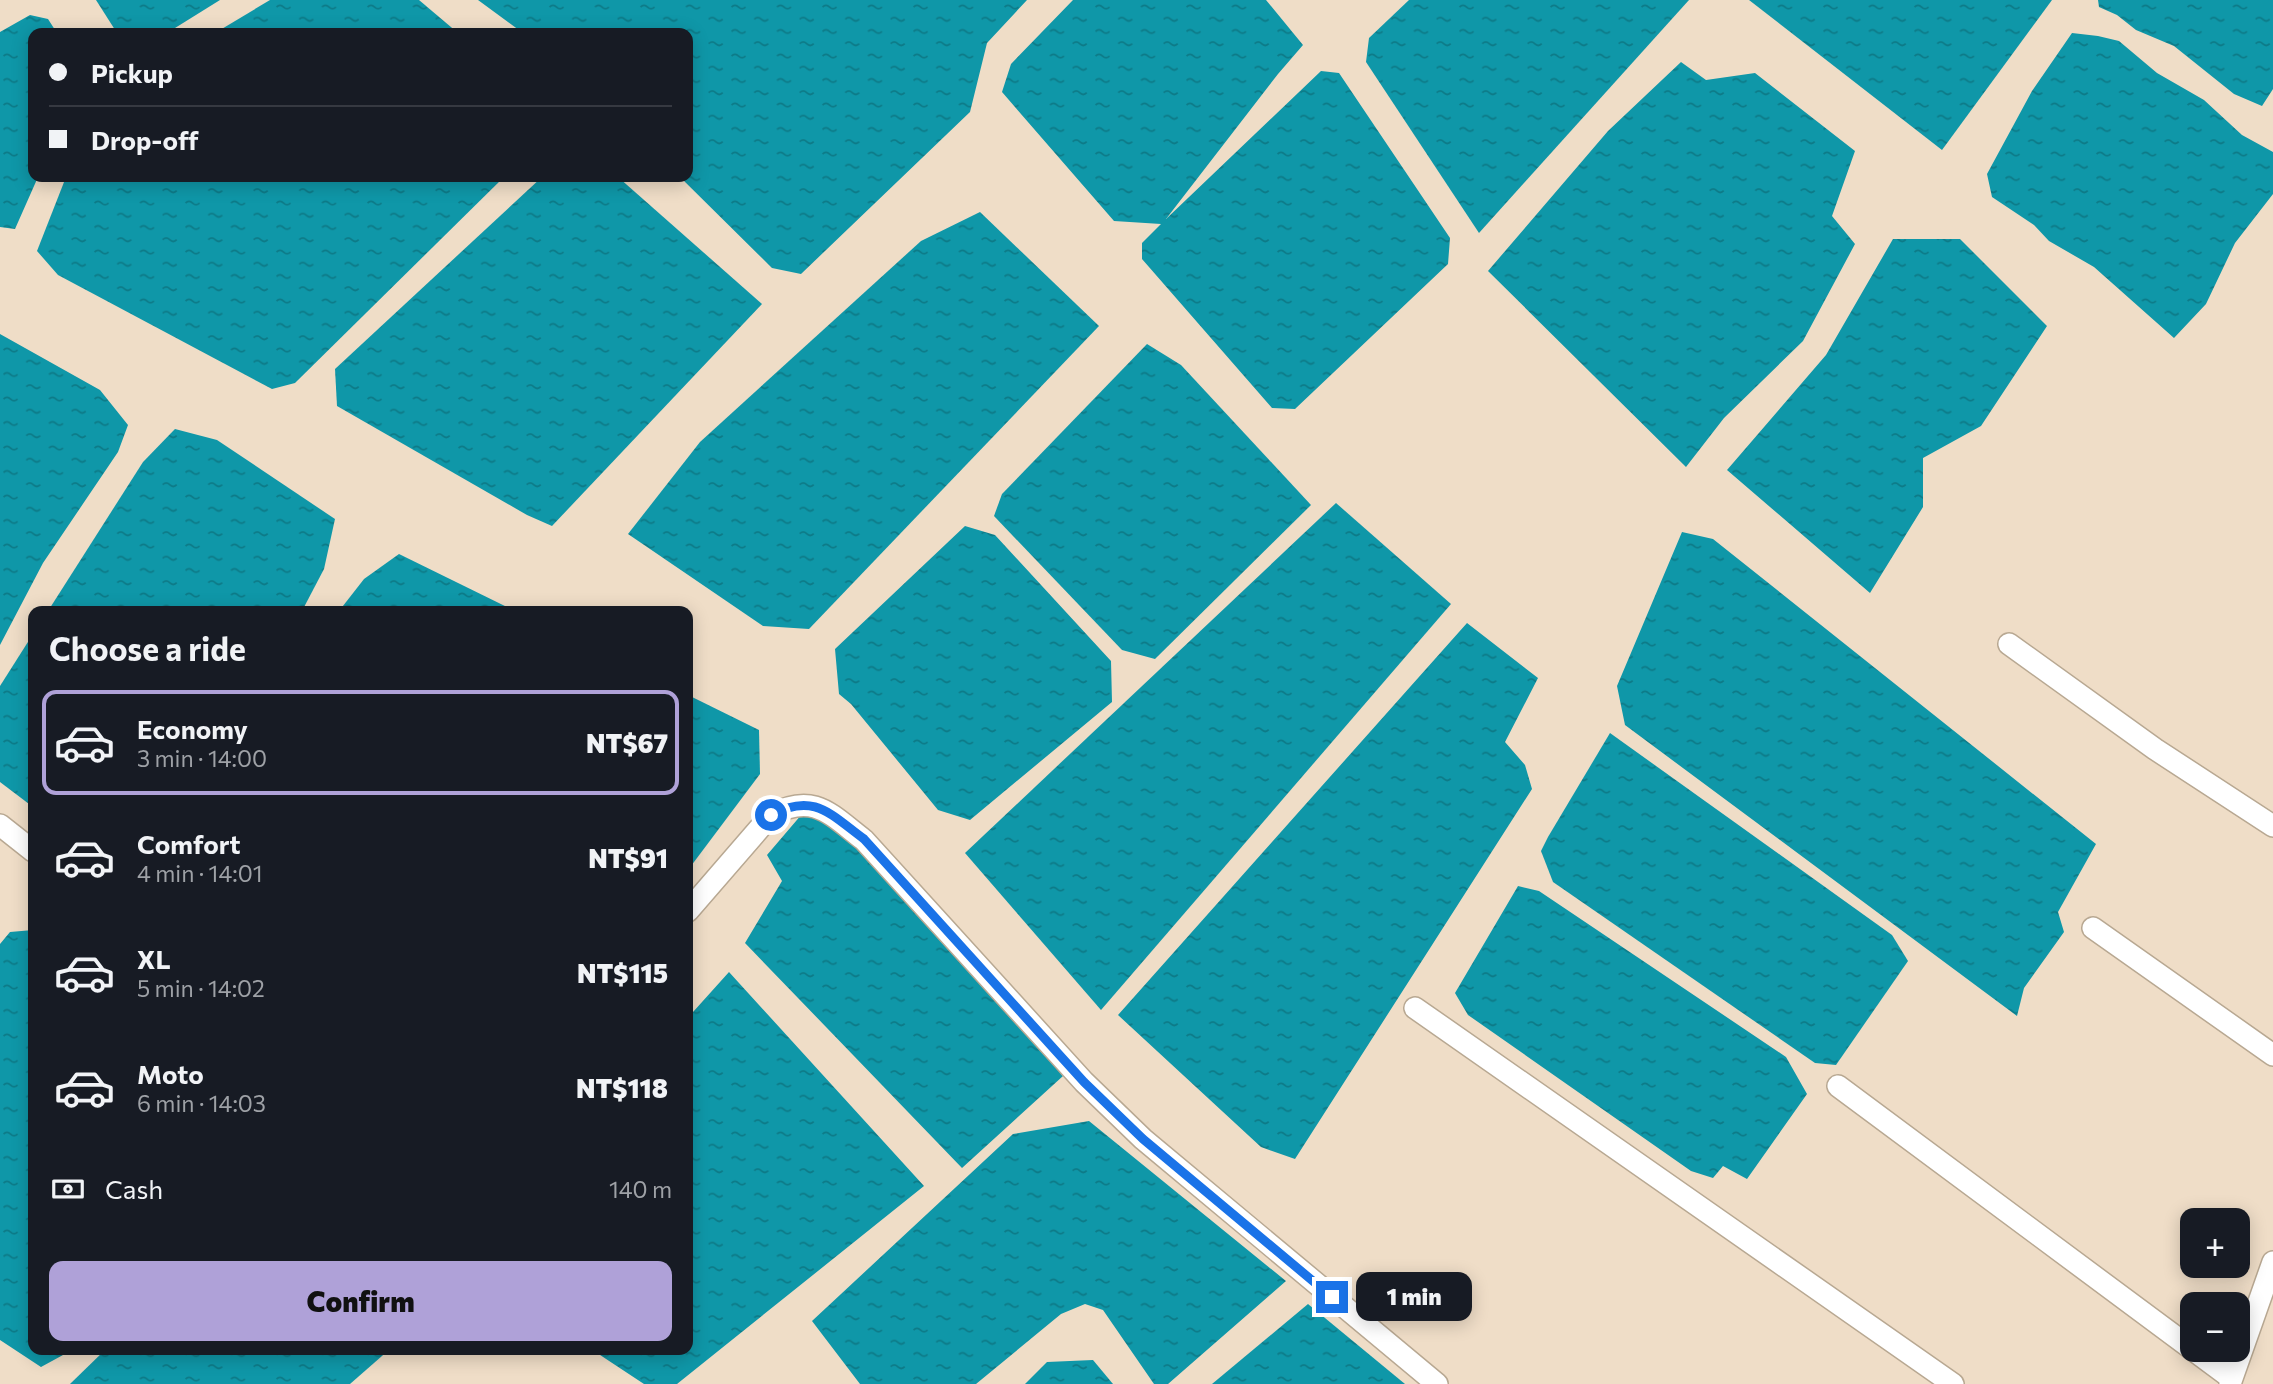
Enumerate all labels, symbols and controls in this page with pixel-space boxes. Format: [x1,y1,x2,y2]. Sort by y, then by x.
text: Pickup [91,57,173,88]
text: Drop-off [91,124,198,155]
text: Choose a ride [49,628,246,668]
icon: car [53,711,116,774]
text: Economy [137,713,248,744]
text: NT$67 [586,727,668,758]
text: 3 min · 14:00 [137,744,267,772]
route start [755,799,787,831]
icon: car [53,826,116,889]
text: Comfort [137,828,240,859]
text: NT$91 [588,842,668,873]
text: 4 min · 14:01 [137,859,263,887]
icon: car [53,941,116,1004]
text: XL [137,943,171,974]
text: NT$115 [577,957,668,988]
text: 5 min · 14:02 [137,974,265,1002]
icon: car [53,1056,116,1119]
text: Moto [137,1058,204,1089]
text: NT$118 [576,1072,668,1103]
text: 6 min · 14:03 [137,1089,266,1117]
icon: cash [49,1170,87,1208]
text: Cash [105,1173,163,1204]
text: 140 m [609,1175,672,1203]
map controls [2180,1208,2250,1362]
button: + [2180,1208,2250,1278]
button: Confirm [49,1261,672,1341]
callout: 1 min [1356,1272,1472,1322]
route end [1316,1281,1348,1313]
text: 1 min [1386,1282,1442,1310]
button: − [2180,1292,2250,1362]

